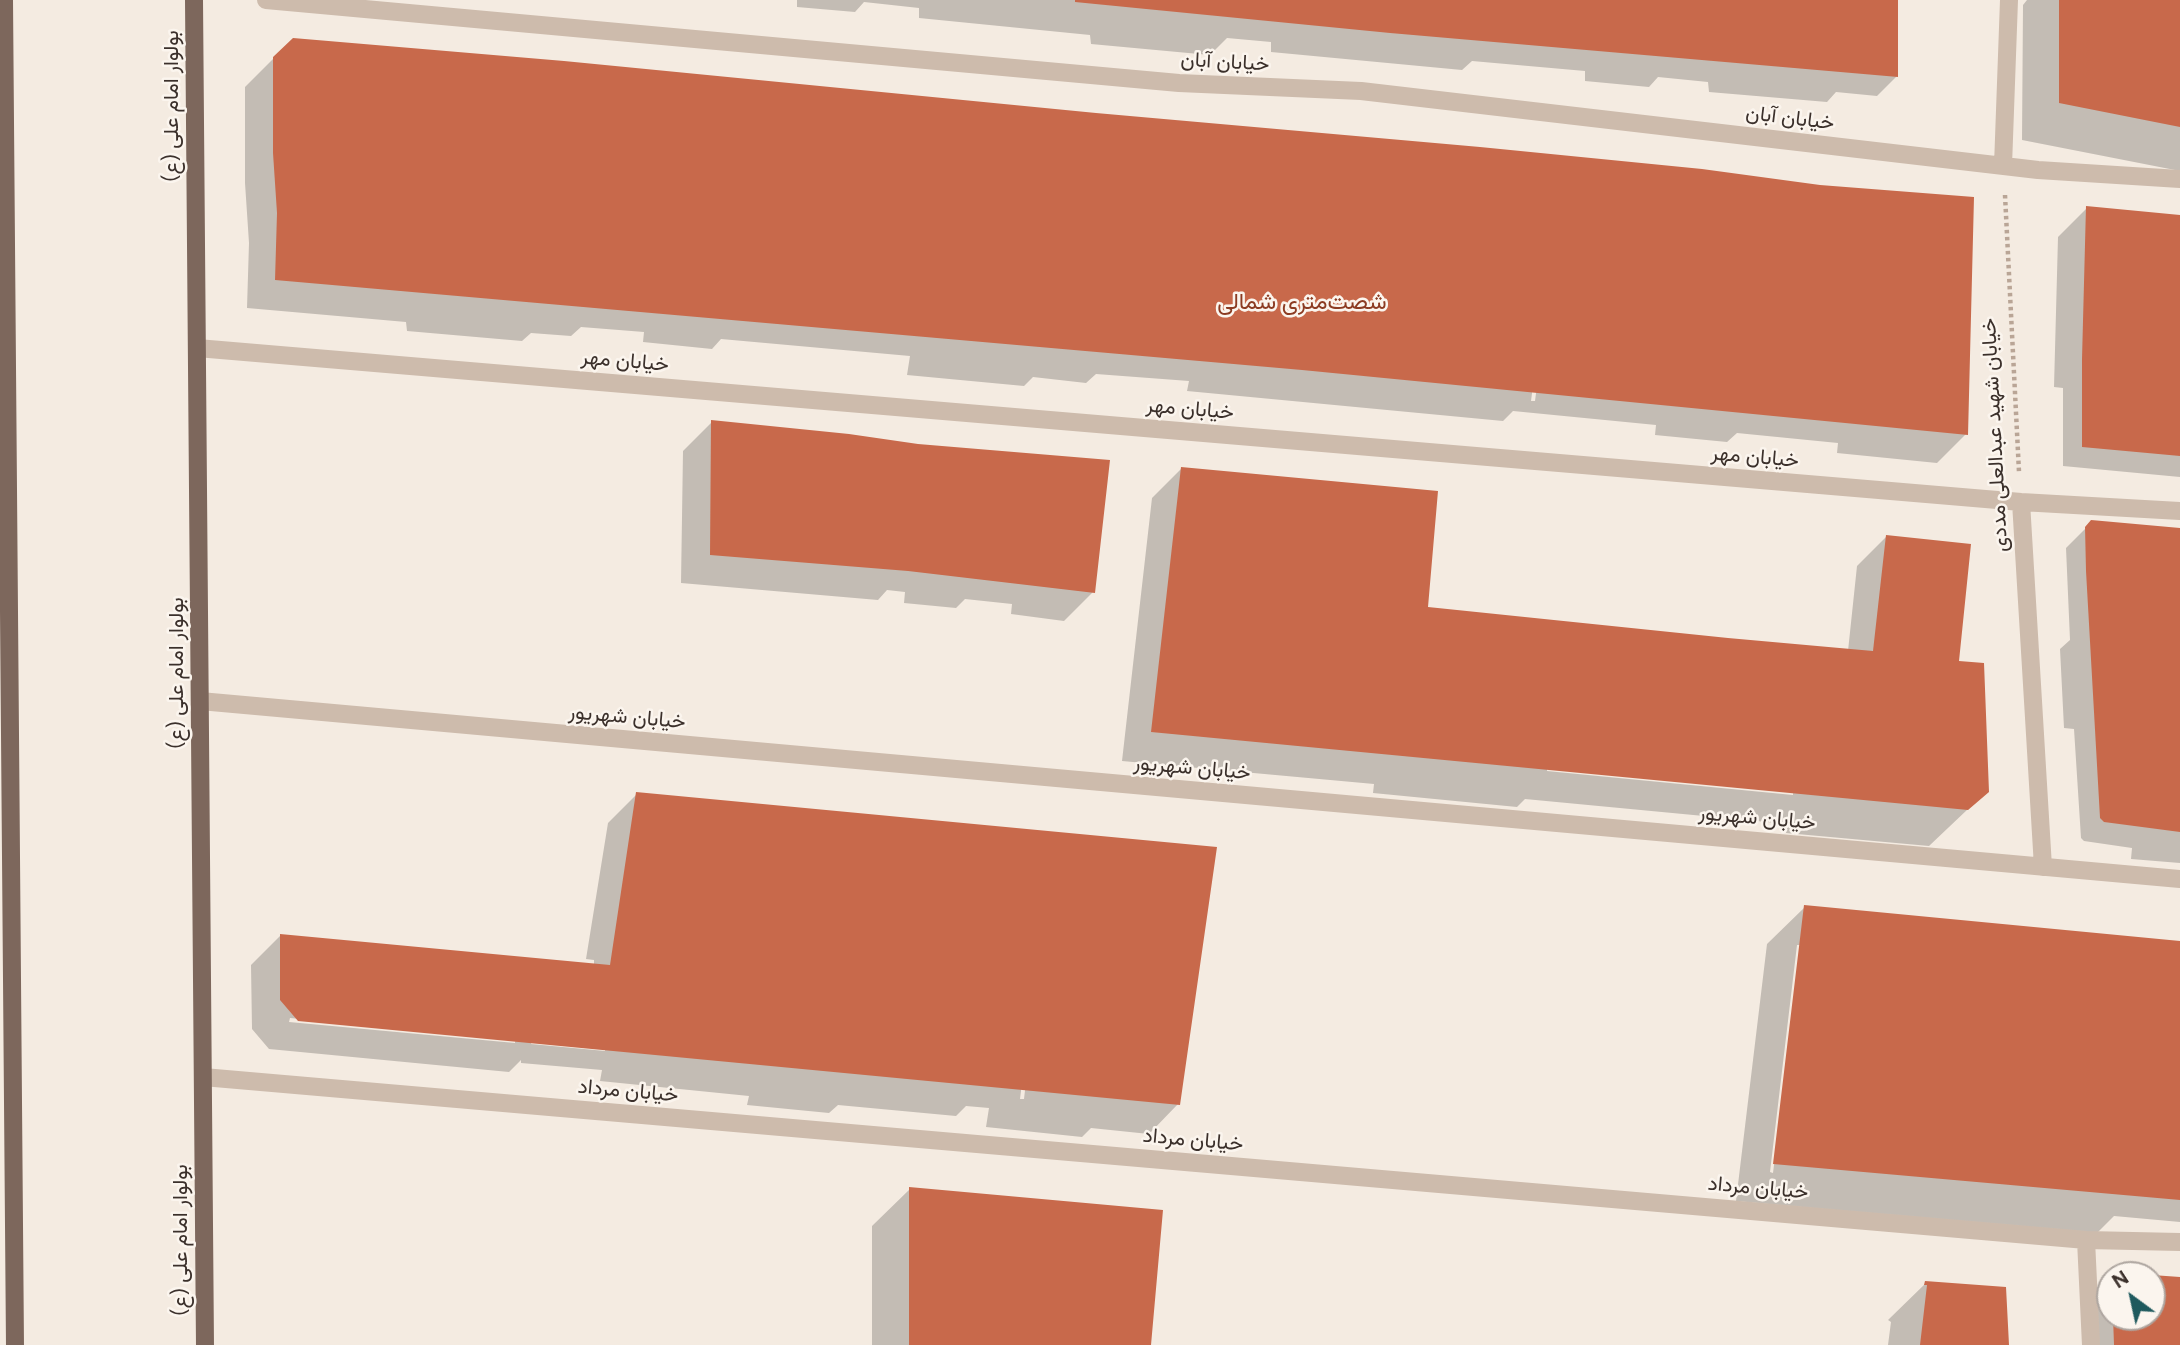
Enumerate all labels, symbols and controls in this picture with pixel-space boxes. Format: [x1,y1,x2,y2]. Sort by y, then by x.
street label: بولوار امام علی (ع) [159,30,185,182]
street label: خیابان آبان [1180,47,1270,77]
street label: خیابان آبان [1744,100,1836,136]
district label: شصت‌متری شمالی [1217,288,1387,316]
street label: خیابان شهید عبدالعلی مددی [1976,317,2014,553]
street label: خیابان مهر [580,345,670,377]
street label: خیابان مهر [1145,393,1235,425]
street label: خیابان مهر [1710,441,1800,473]
street label: بولوار امام علی (ع) [164,597,190,749]
street label: خیابان شهریور [567,699,687,735]
street label: خیابان شهریور [1132,750,1252,786]
street label: خیابان شهریور [1697,800,1817,836]
street label: خیابان مرداد [577,1074,679,1108]
street label: خیابان مرداد [1142,1123,1244,1157]
street label: بولوار امام علی (ع) [168,1164,194,1316]
street label: خیابان مرداد [1707,1171,1809,1205]
north arrow [2096,1261,2166,1331]
text: N [2108,1266,2133,1293]

